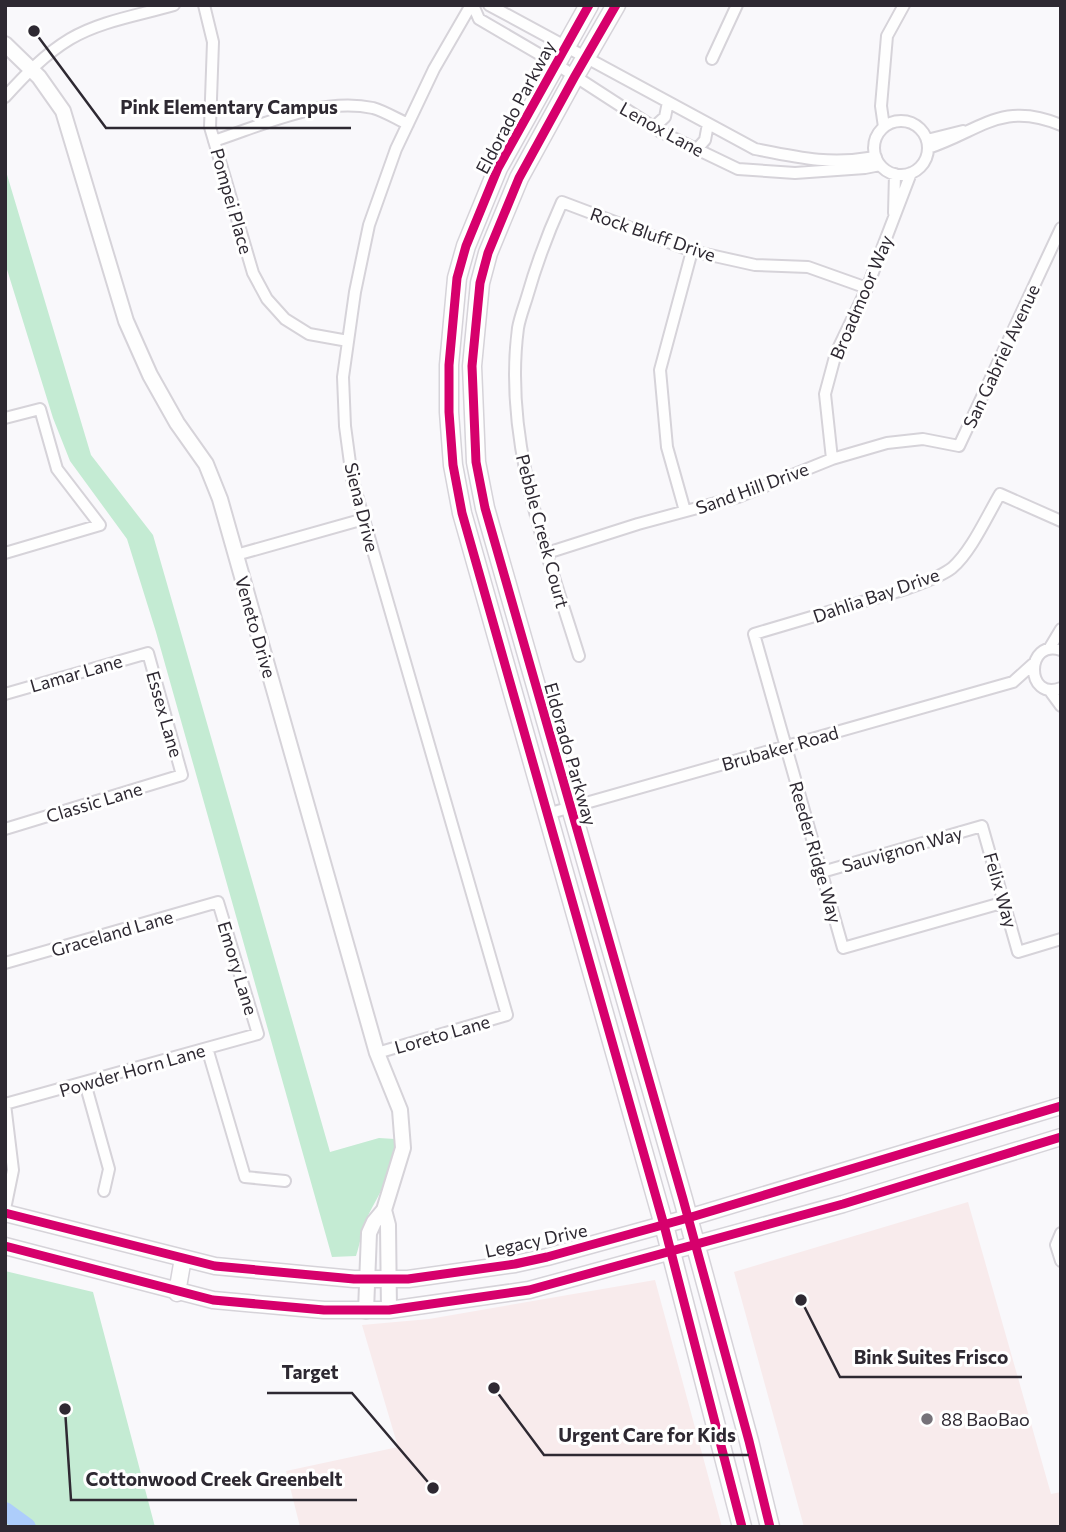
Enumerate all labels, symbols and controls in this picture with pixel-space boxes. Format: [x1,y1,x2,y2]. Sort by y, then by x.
street label: Eldorado Parkway [471,37,559,177]
callout: Pink Elementary Campus [106,88,351,128]
text: Pink Elementary Campus [120,95,338,118]
street label: Lenox Lane [616,97,708,161]
street label: Pompei Place [206,145,258,257]
street label: Rock Bluff Drive [587,202,719,266]
street label: Broadmoor Way [825,232,897,362]
street label: San Gabriel Avenue [958,281,1044,431]
street label: Pebble Creek Court [512,452,574,610]
street label: Sand Hill Drive [693,457,811,519]
street label: Siena Drive [340,460,384,554]
street label: Dahlia Bay Drive [810,563,942,627]
street label: Veneto Drive [231,573,281,681]
street label: Lamar Lane [27,649,125,697]
street label: Essex Lane [142,668,188,760]
street label: Eldorado Parkway [540,680,602,828]
street label: Brubaker Road [719,721,841,775]
street label: Classic Lane [43,777,145,827]
street label: Reeder Ridge Way [785,779,847,925]
street label: Sauvignon Way [839,821,965,877]
street label: Felix Way [980,850,1022,930]
street label: Graceland Lane [49,905,175,961]
street label: Emory Lane [213,919,263,1017]
street label: Loreto Lane [392,1010,492,1058]
street label: Powder Horn Lane [56,1039,208,1101]
street label: Legacy Drive [483,1218,589,1262]
callout: Bink Suites Frisco [840,1337,1022,1377]
text: Bink Suites Frisco [854,1345,1008,1368]
callout: Target [267,1353,352,1393]
text: Target [281,1360,339,1383]
place label: 88 BaoBao [941,1408,1030,1430]
marker: 88 BaoBao [919,1411,935,1427]
callout: Urgent Care for Kids [544,1415,749,1455]
text: Urgent Care for Kids [558,1423,736,1446]
callout: Cottonwood Creek Greenbelt [71,1460,357,1500]
text: Cottonwood Creek Greenbelt [85,1467,343,1490]

